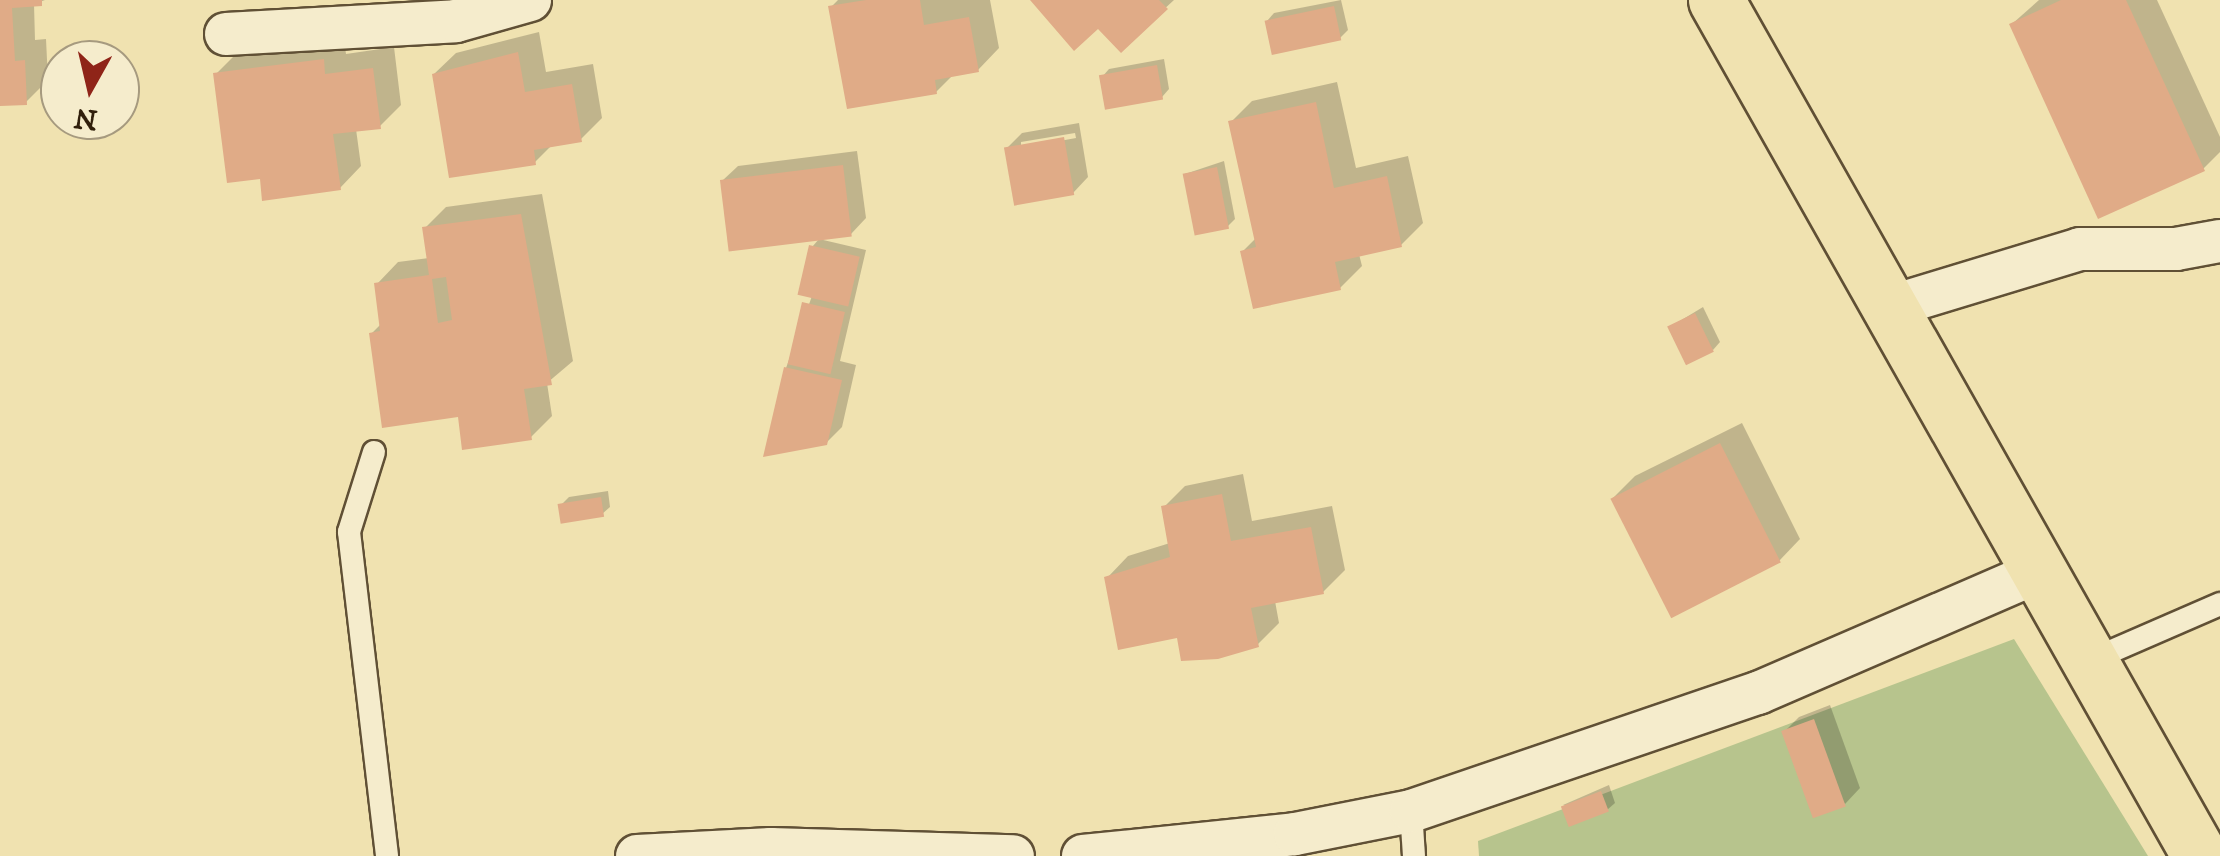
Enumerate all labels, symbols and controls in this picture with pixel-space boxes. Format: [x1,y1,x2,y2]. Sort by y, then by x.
north arrow [40,40,140,140]
text: N [72,99,100,137]

